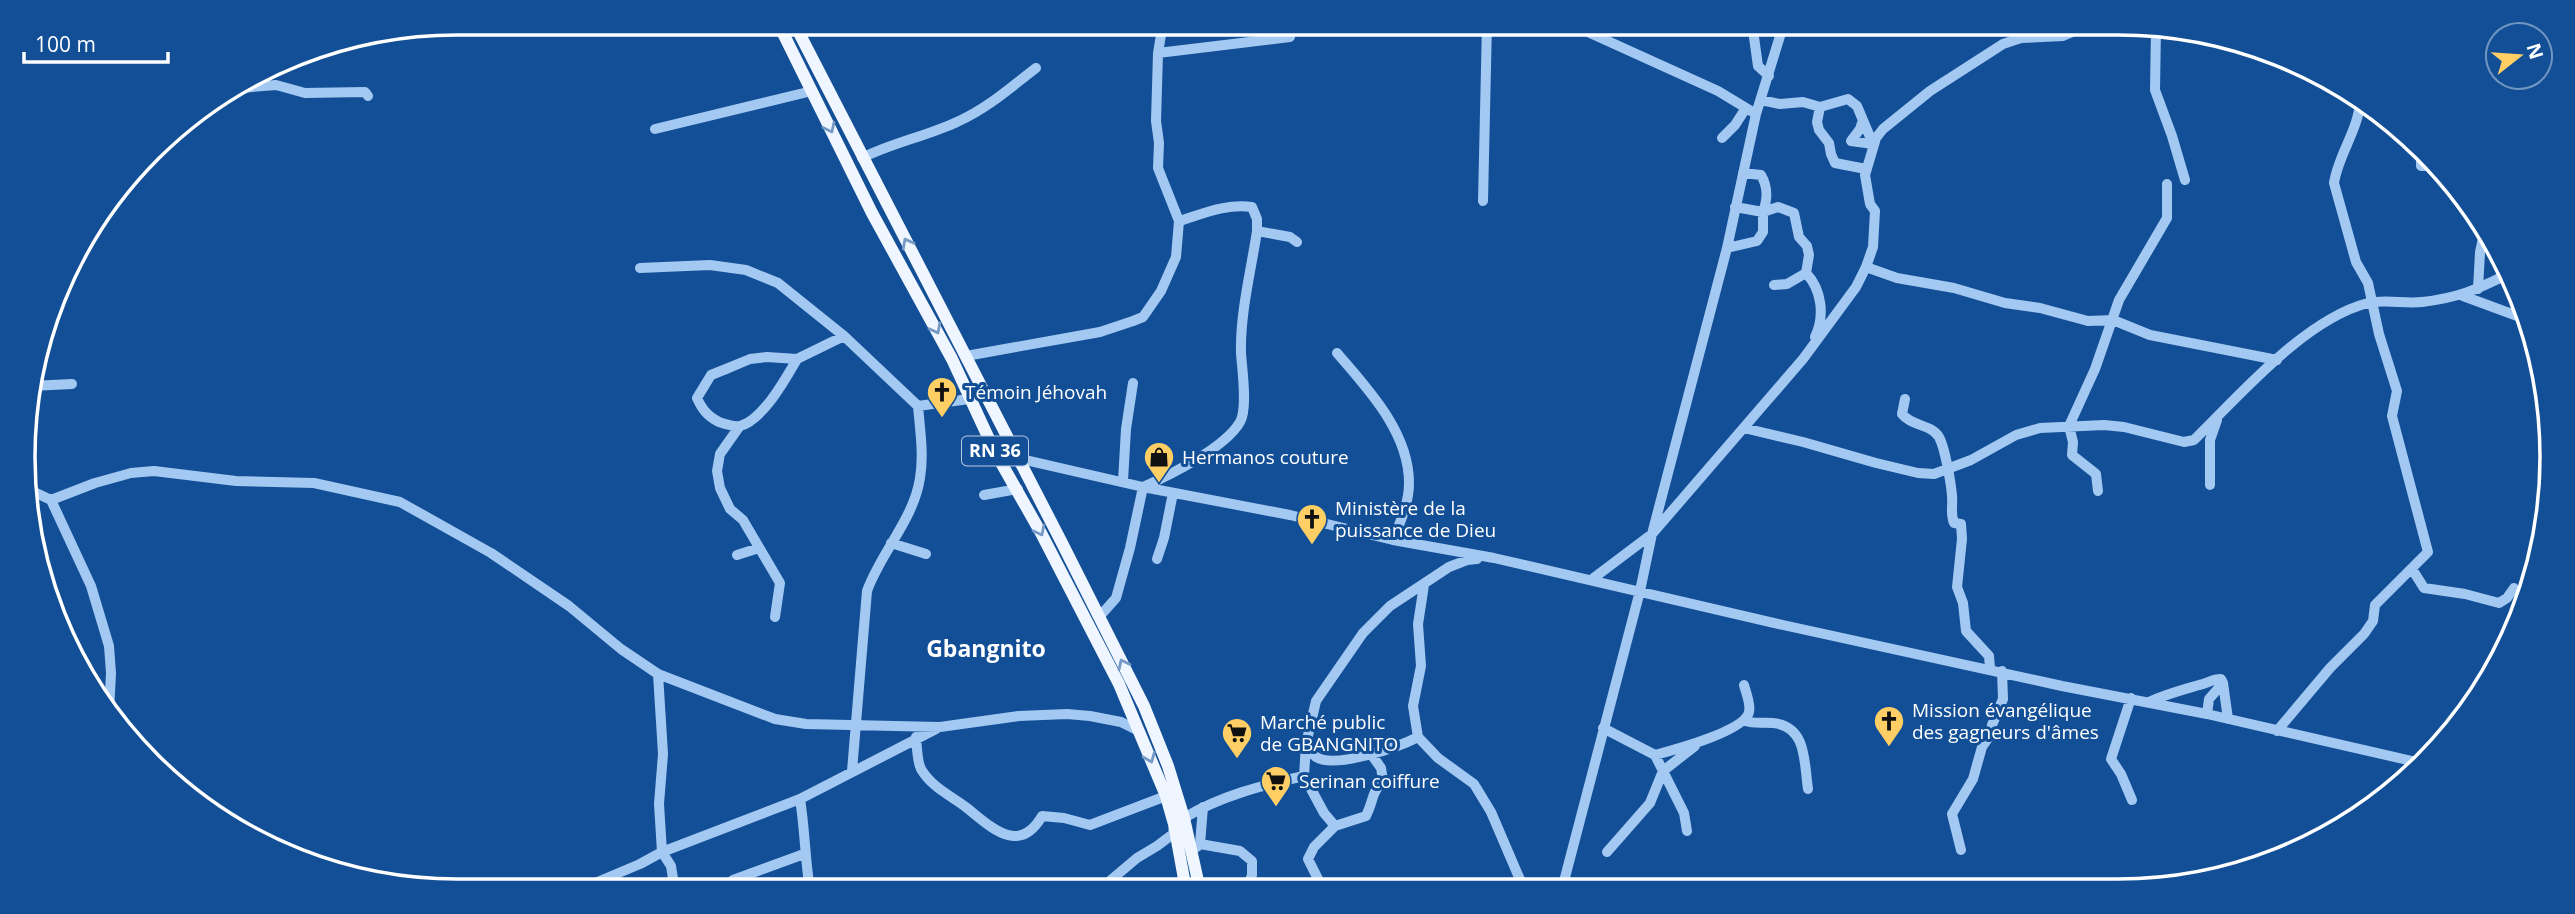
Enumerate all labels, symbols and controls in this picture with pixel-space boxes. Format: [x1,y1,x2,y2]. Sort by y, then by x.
scale bar [24,21,168,65]
north arrow [2484,21,2554,91]
text: 100 m [35,30,96,58]
text: N [2521,40,2550,62]
one-way arrow [822,121,836,133]
one-way arrow [902,238,915,251]
one-way arrow [928,322,941,334]
church icon: Témoin Jéhovah [925,375,959,419]
place label: Témoin Jéhovah [965,379,1107,405]
road number: RN 36 [962,436,1028,466]
shop icon: Hermanos couture [1142,440,1176,484]
place label: Hermanos couture [1182,444,1349,470]
place label: Ministère de la puissance de Dieu [1335,495,1496,543]
church icon: Ministère de la puissance de Dieu [1295,502,1329,546]
one-way arrow [1032,524,1045,536]
district label: Gbangnito [926,632,1046,664]
one-way arrow [1117,659,1131,671]
place label: Mission évangélique des gagneurs d'âmes [1912,697,2099,745]
church icon: Mission évangélique des gagneurs d'âmes [1872,704,1906,748]
place label: Marché public de GBANGNITO [1260,709,1398,757]
supermarket icon: Marché public de GBANGNITO [1220,716,1254,760]
one-way arrow [1142,750,1156,763]
supermarket icon: Serinan coiffure [1259,764,1293,808]
place label: Serinan coiffure [1299,768,1440,794]

